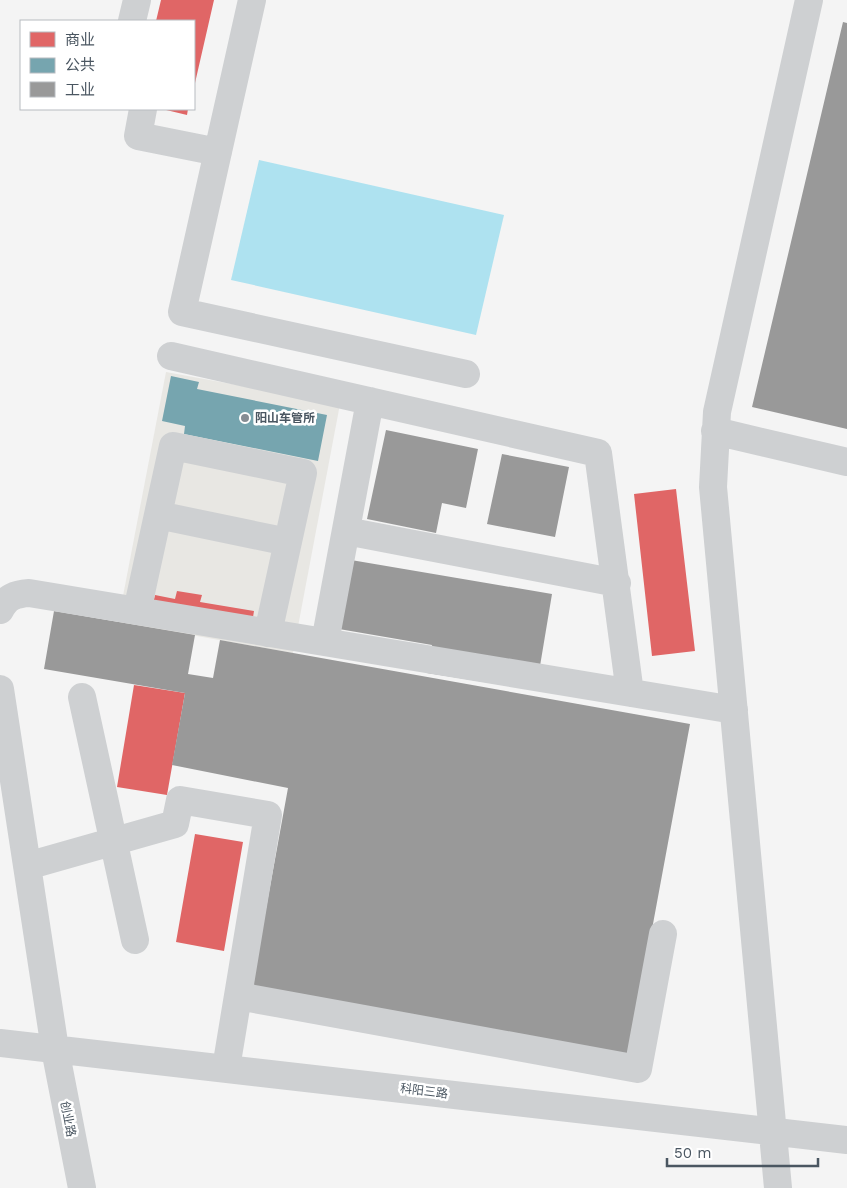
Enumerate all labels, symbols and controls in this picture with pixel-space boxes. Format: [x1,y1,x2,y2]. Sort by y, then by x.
legend [20,20,195,110]
text: 商业 [65,31,95,49]
text: 公共 [65,56,95,74]
text: 工业 [65,81,95,99]
place label: 阳山车管所 [255,411,315,425]
marker: 阳山车管所 [239,412,251,424]
street label: 科阳三路 [399,1081,449,1101]
street label: 创业路 [58,1100,78,1138]
scale bar [667,1136,818,1168]
text: 50 m [674,1144,711,1162]

